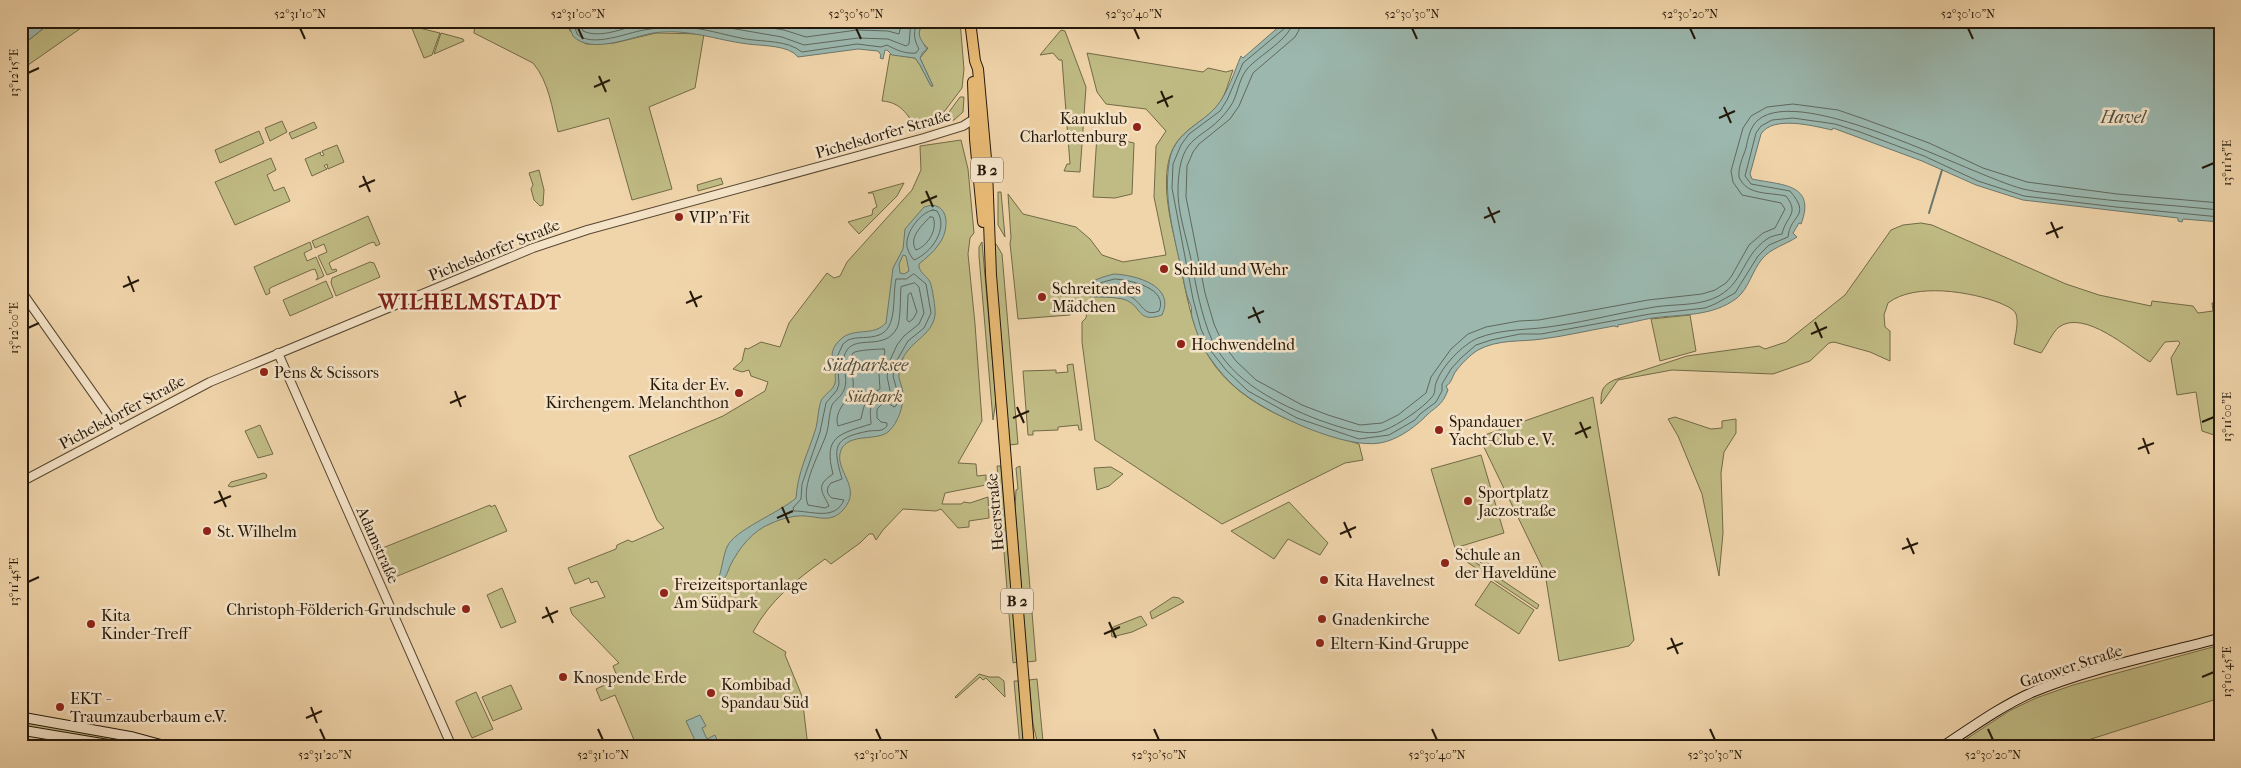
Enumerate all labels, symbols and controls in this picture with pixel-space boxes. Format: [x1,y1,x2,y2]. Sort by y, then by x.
text: 52°31'10"N [274,7,326,21]
text: 52°31'00"N [551,7,605,21]
text: 52°30'50"N [828,7,884,21]
text: 52°30'40"N [1105,7,1163,21]
text: 52°30'30"N [1384,7,1440,21]
text: 52°30'20"N [1662,7,1718,21]
text: 52°30'10"N [1941,7,1995,21]
text: 13°12'15"E [7,49,21,97]
street label: Pichelsdorfer Straße [813,106,953,162]
water label: Havel [2100,107,2148,128]
place label: Kanuklub Charlottenburg [1020,109,1127,146]
marker: Kanuklub Charlottenburg [1131,121,1143,133]
text: 13°11'15"E [2220,140,2234,186]
road number: B 2 [971,158,1003,182]
place label: VIP’n’Fit [688,208,751,227]
marker: VIP’n’Fit [673,211,685,223]
street label: Pichelsdorfer Straße [426,215,562,285]
place label: Schild und Wehr [1174,260,1288,279]
marker: Schild und Wehr [1158,263,1170,275]
place label: Schreitendes Mädchen [1052,279,1141,316]
district label: WILHELMSTADT [378,290,561,314]
marker: Schreitendes Mädchen [1036,291,1048,303]
text: 13°12'00"E [7,302,21,354]
place label: Hochwendelnd [1191,335,1295,354]
marker: Hochwendelnd [1175,338,1187,350]
water label: Südparksee [823,355,909,376]
place label: Pens & Scissors [274,363,379,382]
marker: Pens & Scissors [258,366,270,378]
street label: Pichelsdorfer Straße [56,371,188,453]
place label: Kita der Ev. Kirchengem. Melanchthon [545,375,730,412]
marker: Kita der Ev. Kirchengem. Melanchthon [733,387,745,399]
park label: Südpark [844,387,903,406]
text: 13°11'00"E [2220,392,2234,442]
place label: Spandauer Yacht-Club e. V. [1448,412,1554,449]
marker: Spandauer Yacht-Club e. V. [1433,424,1445,436]
street label: Heerstraße [982,472,1008,551]
place label: Sportplatz Jaczostraße [1476,483,1556,520]
marker: Sportplatz Jaczostraße [1462,495,1474,507]
street label: Adamstraße [352,503,403,587]
place label: St. Wilhelm [217,522,297,541]
marker: St. Wilhelm [201,525,213,537]
place label: Schule an der Haveldüne [1455,545,1556,582]
marker: Schule an der Haveldüne [1439,557,1451,569]
text: 13°11'45"E [7,558,21,606]
place label: Kita Havelnest [1334,571,1436,590]
marker: Kita Havelnest [1318,574,1330,586]
place label: Freizeitsportanlage Am Südpark [673,575,808,612]
marker: Freizeitsportanlage Am Südpark [658,587,670,599]
road number: B 2 [1001,588,1033,614]
place label: Christoph-Földerich-Grundschule [226,600,456,619]
marker: Christoph-Földerich-Grundschule [460,603,472,615]
place label: Kita Kinder-Treff [101,606,191,643]
place label: Gnadenkirche [1332,610,1430,629]
marker: Gnadenkirche [1316,613,1328,625]
marker: Kita Kinder-Treff [85,618,97,630]
place label: Eltern-Kind-Gruppe [1330,634,1469,653]
marker: Eltern-Kind-Gruppe [1314,637,1326,649]
street label: Gatower Straße [2017,640,2125,692]
text: 13°10'45"E [2220,647,2234,697]
place label: Knospende Erde [573,668,687,687]
marker: Knospende Erde [557,671,569,683]
place label: Kombibad Spandau Süd [721,675,809,712]
marker: Kombibad Spandau Süd [705,687,717,699]
place label: EKT - Traumzauberbaum e.V. [70,689,227,726]
marker: EKT - Traumzauberbaum e.V. [54,701,66,713]
text: 52°31'20"N [298,748,352,762]
text: 52°31'10"N [577,748,629,762]
text: 52°31'00"N [854,748,908,762]
text: 52°30'50"N [1131,748,1187,762]
text: 52°30'40"N [1408,748,1466,762]
text: 52°30'30"N [1687,748,1743,762]
text: 52°30'20"N [1965,748,2021,762]

